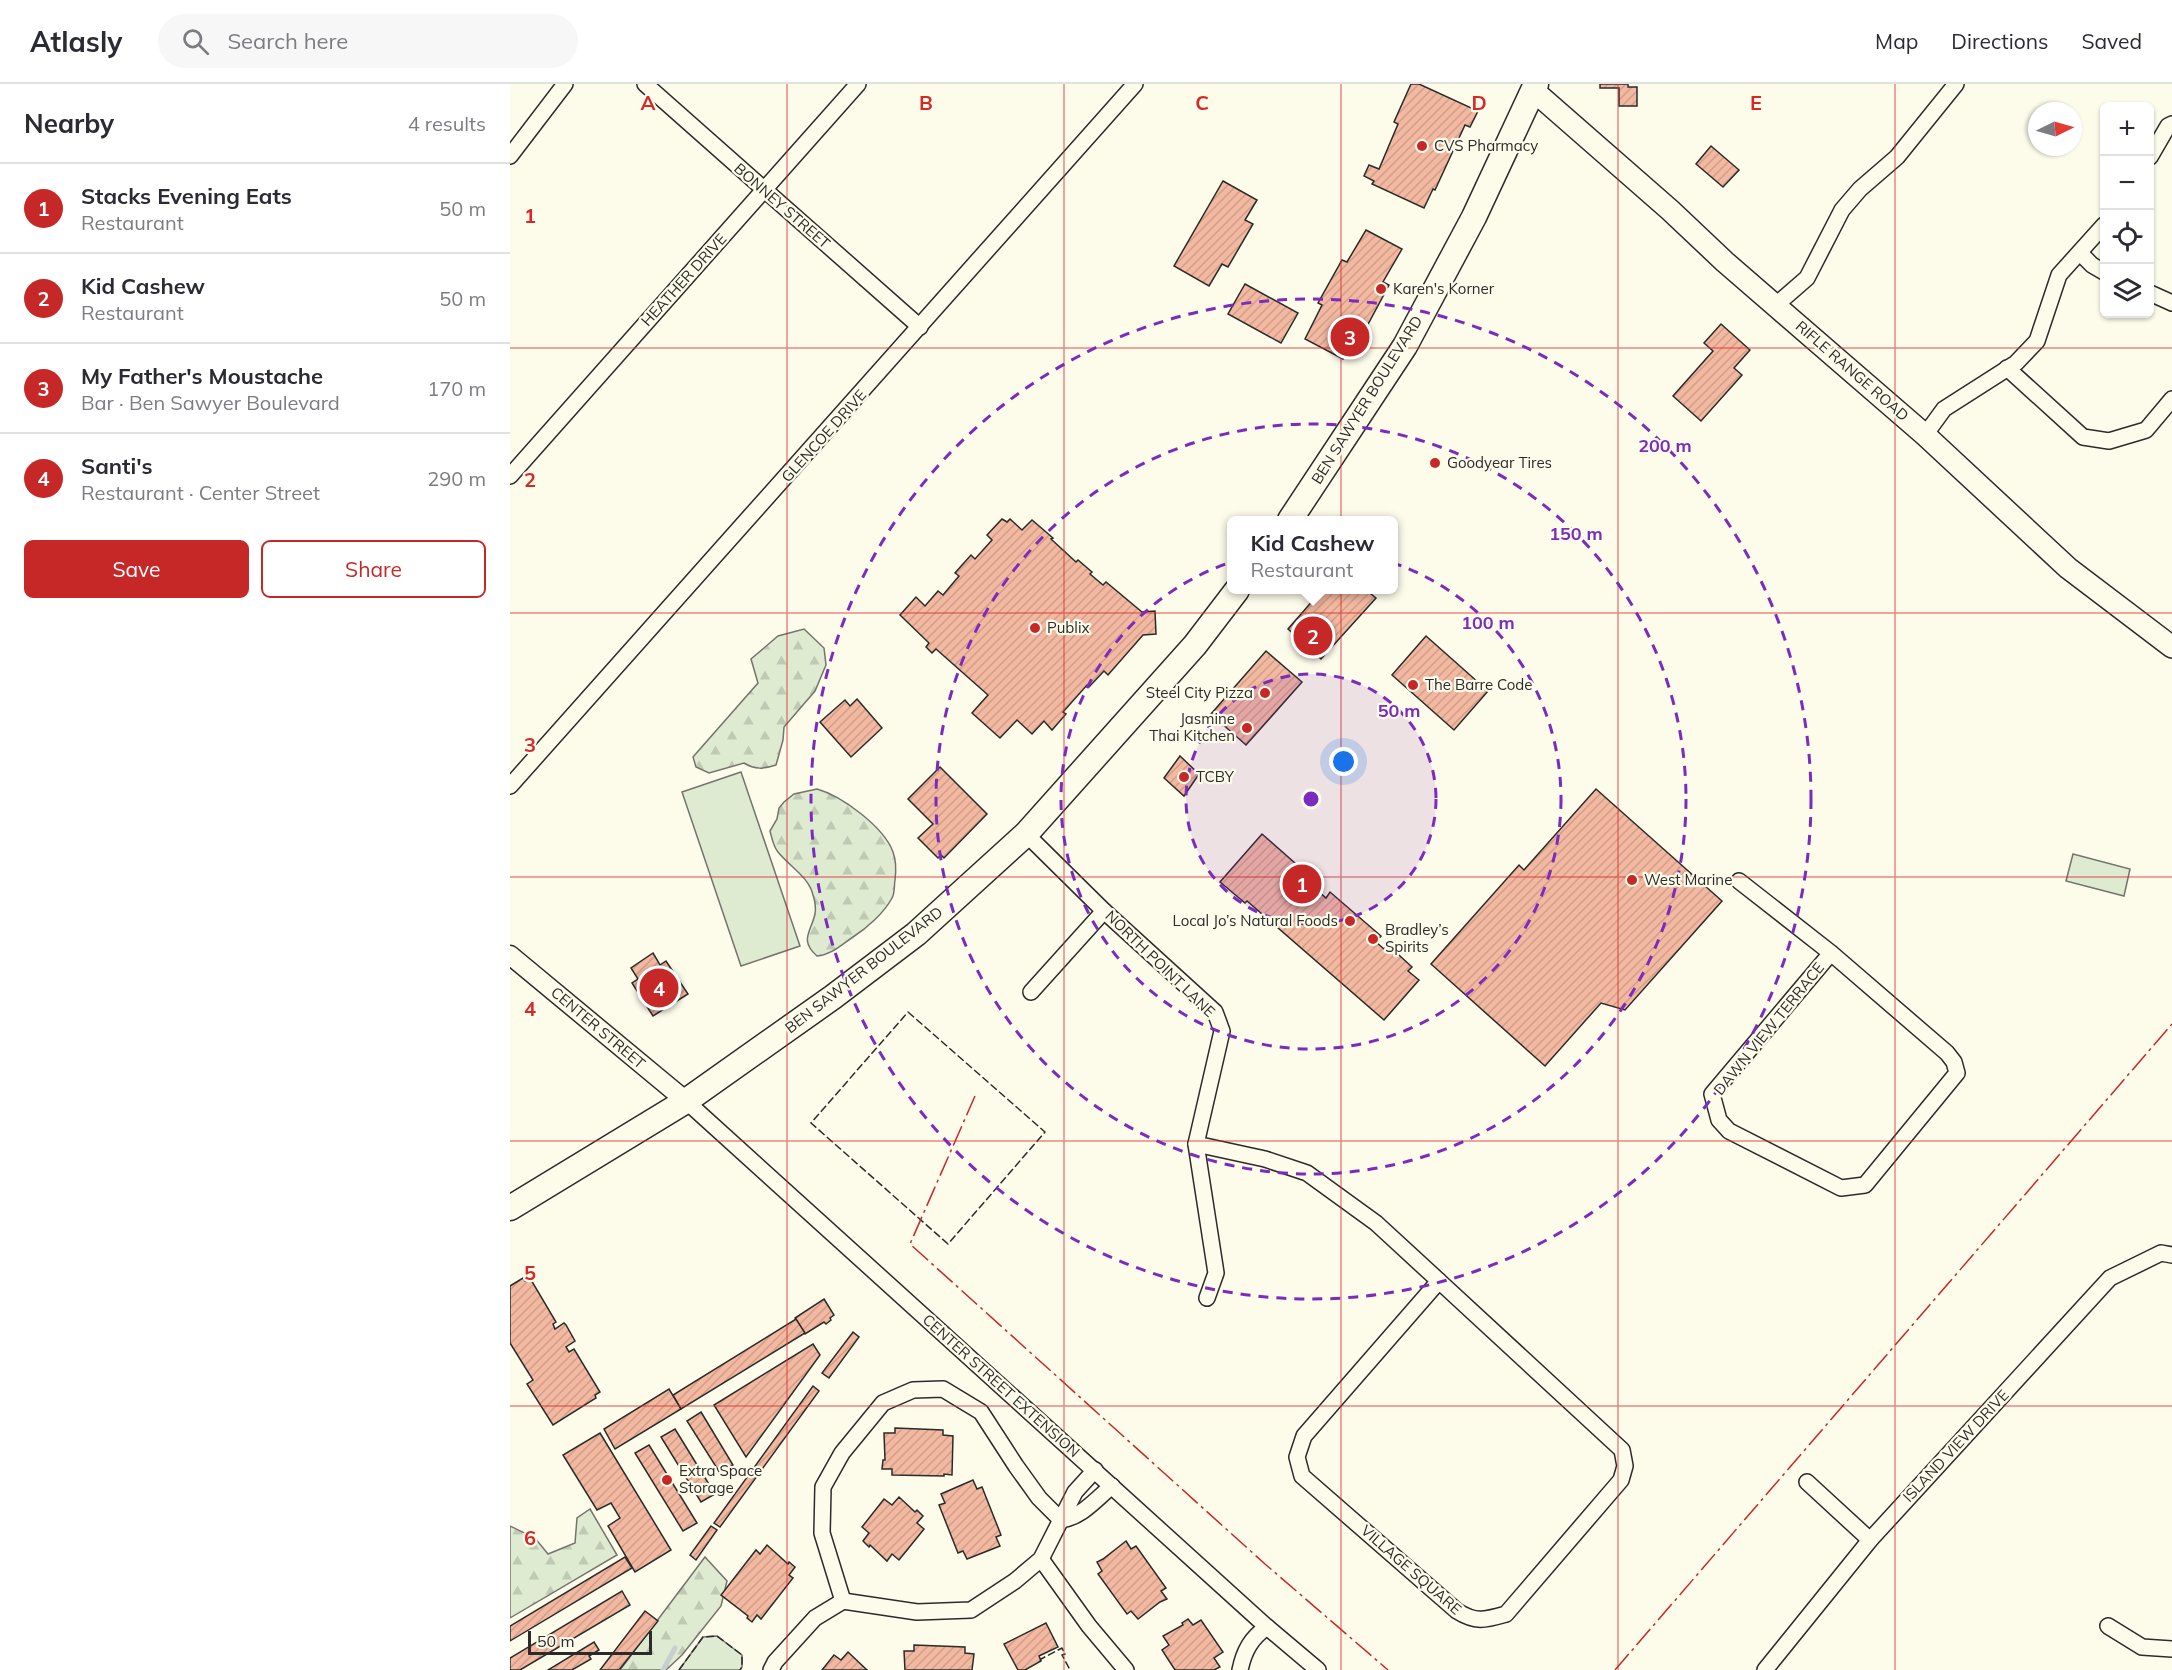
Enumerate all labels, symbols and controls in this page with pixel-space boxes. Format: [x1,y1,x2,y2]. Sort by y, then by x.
search box [158,14,578,68]
text: Atlasly [30,24,122,59]
icon: search [179,25,212,58]
text: Search here [227,27,348,55]
text: Map [1875,28,1918,54]
text: Directions [1951,28,2048,54]
text: Saved [2081,28,2142,54]
text: A [641,90,656,115]
text: B [919,90,933,115]
text: C [1195,90,1209,115]
text: D [1471,90,1487,115]
text: E [1750,90,1762,115]
north arrow [2028,102,2082,156]
map controls [2100,102,2154,318]
button: + [2100,102,2154,156]
text: Nearby [24,107,114,140]
text: 4 results [408,111,486,136]
place label: CVS Pharmacy [1434,136,1538,155]
marker: CVS Pharmacy [1415,139,1429,153]
button: − [2100,156,2154,210]
street label: BONNEY STREET [730,159,834,252]
text: Stacks Evening Eats [81,182,292,210]
text: 1 [38,196,50,221]
text: 50 m [439,196,486,221]
text: 1 [524,203,536,228]
text: Restaurant [81,210,184,235]
button: locate [2100,210,2154,264]
street label: HEATHER DRIVE [637,229,730,330]
button: layers [2100,264,2154,318]
text: Kid Cashew [81,272,205,300]
place label: Karen's Korner [1393,279,1495,298]
marker: Karen's Korner [1374,282,1388,296]
text: 2 [38,286,50,311]
text: 50 m [439,286,486,311]
text: Restaurant [81,300,184,325]
street label: BEN SAWYER BOULEVARD [1307,312,1426,487]
pin: 3 [1330,314,1370,360]
street label: RIFLE RANGE ROAD [1792,316,1913,425]
text: My Father's Moustache [81,362,323,390]
text: 3 [38,376,50,401]
text: 170 m [427,376,486,401]
street label: GLENCOE DRIVE [777,385,870,486]
text: Bar · Ben Sawyer Boulevard [81,390,340,415]
text: 200 m [1638,434,1692,457]
text: Santi's [81,452,153,480]
place label: Goodyear Tires [1447,453,1552,472]
marker: Goodyear Tires [1428,456,1442,470]
text: 4 [38,466,50,491]
text: 290 m [427,466,486,491]
text: 2 [524,467,536,492]
text: Restaurant · Center Street [81,480,320,505]
popup [1227,516,1398,594]
text: 150 m [1549,522,1603,545]
text: Kid Cashew [1251,529,1374,557]
button: Save [24,540,249,598]
button: Share [261,540,486,598]
text: Restaurant [1251,557,1353,582]
text: 100 m [1461,611,1515,634]
pin: 2 [1294,614,1332,658]
place label: Publix [1047,618,1090,637]
marker: Publix [1028,621,1042,635]
place label: The Barre Code [1425,675,1532,694]
marker: The Barre Code [1406,678,1420,692]
place label: Steel City Pizza [1146,683,1253,702]
marker: Steel City Pizza [1258,686,1272,700]
text: 50 m [1378,699,1420,722]
place label: Jasmine Thai Kitchen [1149,709,1235,745]
marker: Jasmine Thai Kitchen [1240,721,1254,735]
text: 3 [524,732,536,757]
your location [1329,747,1358,776]
place label: TCBY [1196,767,1235,786]
marker: TCBY [1177,770,1191,784]
centre of rings [1301,789,1321,809]
pin: 1 [1282,862,1322,906]
place label: West Marine [1644,870,1732,889]
marker: West Marine [1625,873,1639,887]
street label: BEN SAWYER BOULEVARD [781,902,946,1037]
street label: NORTH POINT LANE [1101,906,1219,1021]
place label: Local Jo’s Natural Foods [1173,911,1338,930]
marker: Local Jo’s Natural Foods [1343,914,1357,928]
place label: Bradley’s Spirits [1385,920,1449,956]
marker: Bradley’s Spirits [1366,932,1380,946]
street label: DAWN VIEW TERRACE [1709,958,1828,1099]
pin: 4 [640,966,678,1010]
street label: CENTER STREET [547,983,649,1073]
text: 4 [524,996,536,1021]
text: 5 [524,1260,536,1285]
street label: CENTER STREET EXTENSION [919,1310,1084,1461]
street label: ISLAND VIEW DRIVE [1899,1385,2013,1506]
place label: Extra Space Storage [679,1461,762,1497]
marker: Extra Space Storage [660,1473,674,1487]
street label: VILLAGE SQUARE [1357,1521,1466,1619]
text: 6 [524,1525,536,1550]
scale bar [528,1628,652,1656]
text: 50 m [537,1631,574,1651]

